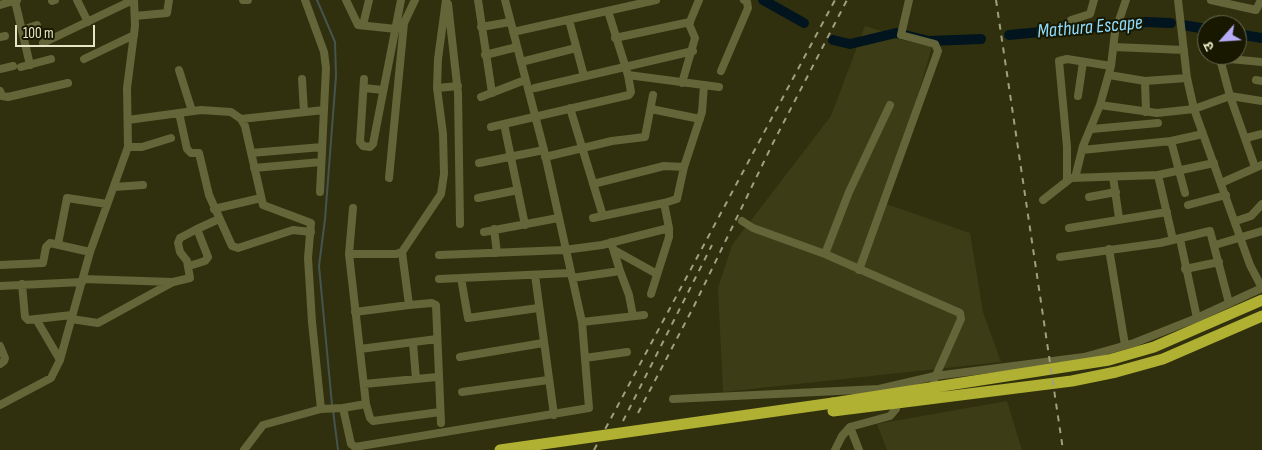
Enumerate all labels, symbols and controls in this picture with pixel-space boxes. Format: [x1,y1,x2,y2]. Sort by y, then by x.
water label: Mathura Escape [1036,11,1144,45]
scale bar [18,15,98,47]
north arrow [1197,15,1247,65]
text: 100 m [23,24,54,43]
text: उ [1200,39,1218,54]

